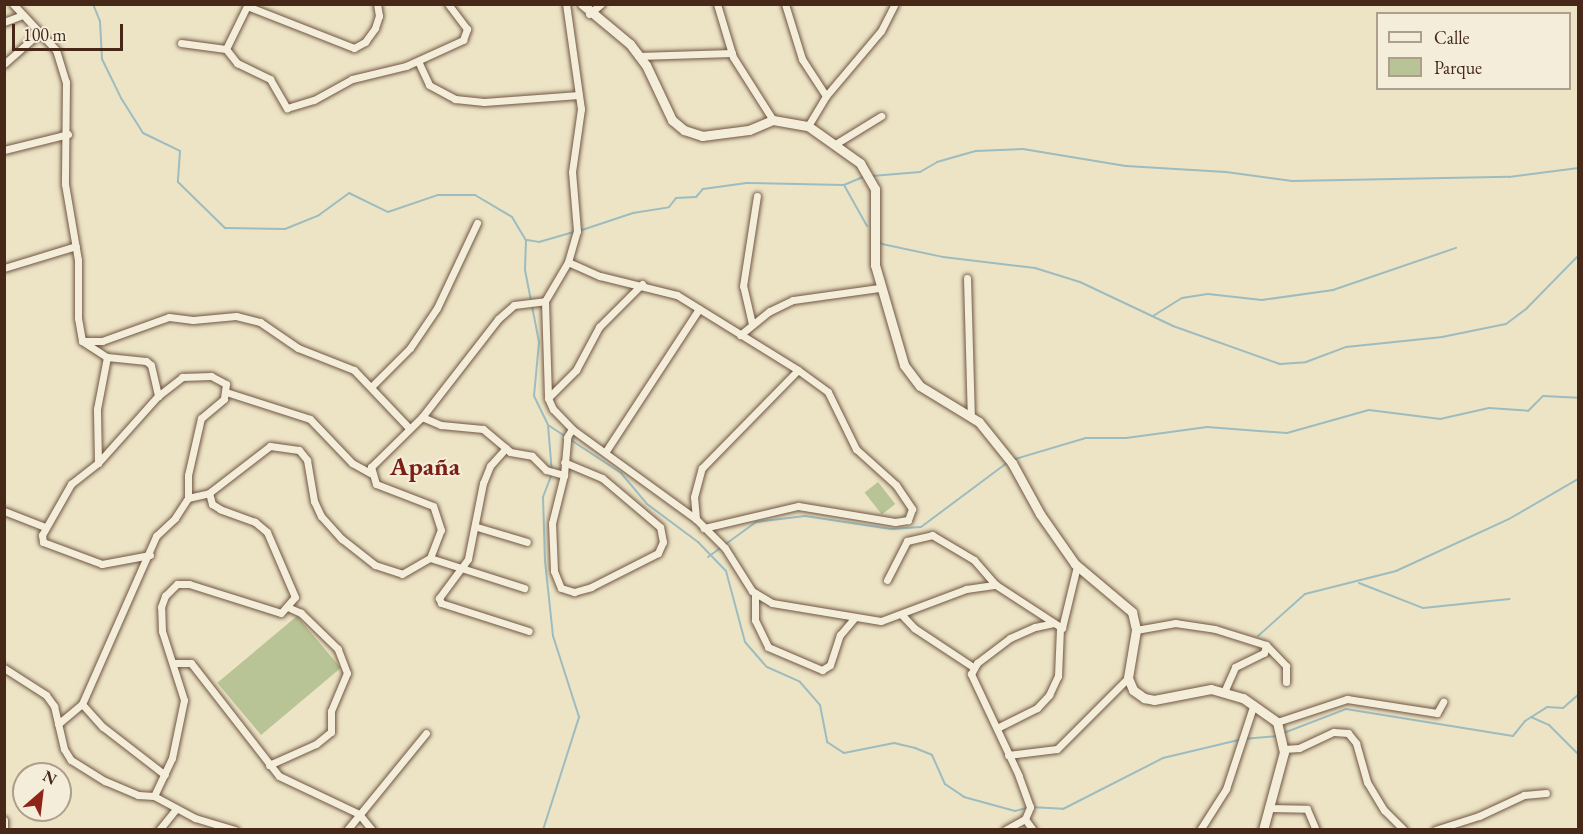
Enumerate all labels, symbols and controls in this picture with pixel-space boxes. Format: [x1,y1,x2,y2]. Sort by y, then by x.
scale bar [15,12,126,50]
legend [1376,12,1571,90]
text: 100 m [23,23,67,46]
text: Calle [1434,26,1470,49]
text: Parque [1434,56,1482,79]
district label: Apaña [390,451,460,483]
north arrow [12,762,72,822]
text: N [39,765,60,790]

